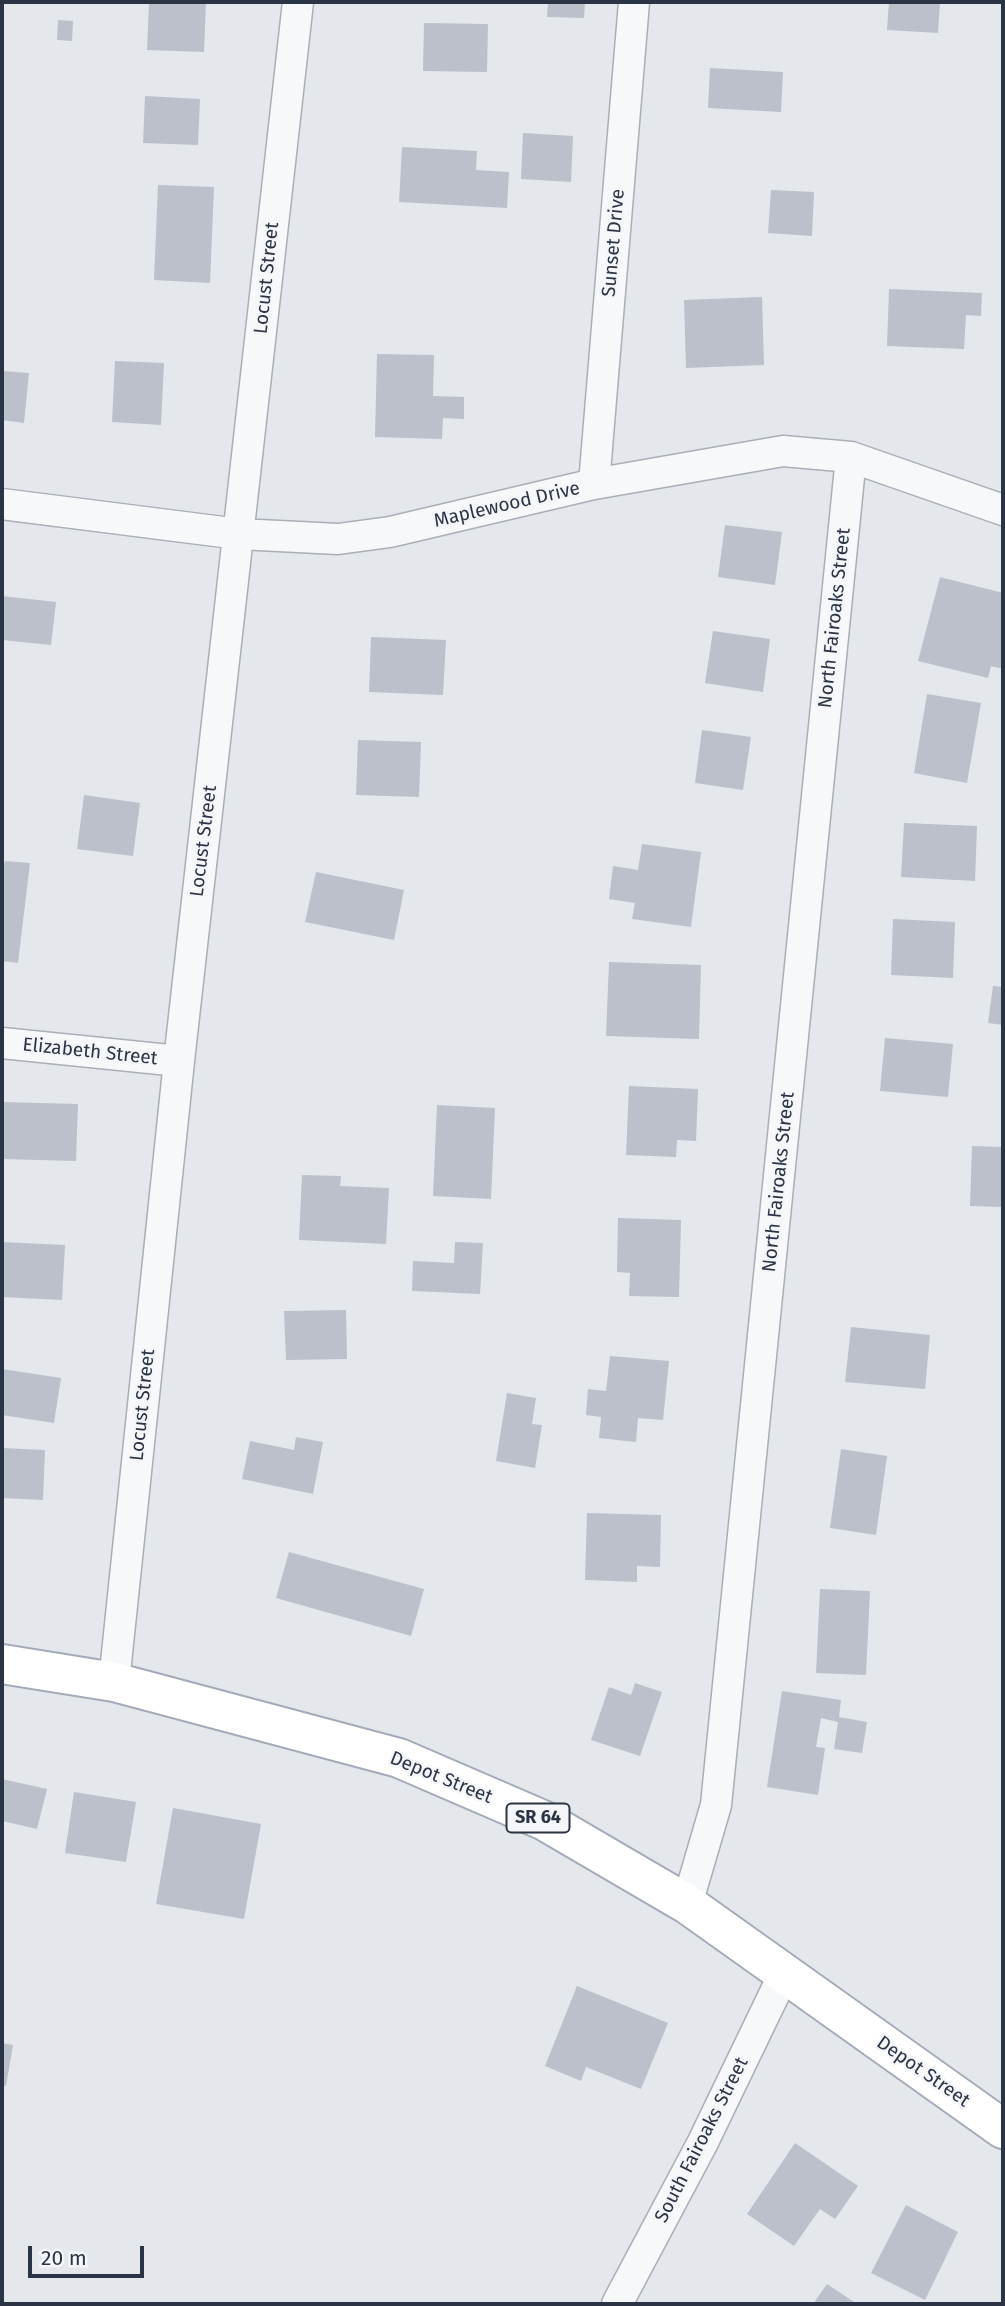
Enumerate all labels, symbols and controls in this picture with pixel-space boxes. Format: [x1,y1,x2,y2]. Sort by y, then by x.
street label: Sunset Drive [598,188,630,298]
street label: Locust Street [250,221,284,335]
street label: Maplewood Drive [432,477,582,533]
street label: North Fairoaks Street [814,527,856,709]
street label: Locust Street [186,784,222,898]
street label: Elizabeth Street [21,1034,159,1070]
street label: North Fairoaks Street [758,1091,800,1273]
street label: Locust Street [126,1348,160,1462]
street label: Depot Street [386,1747,496,1809]
road number: SR 64 [506,1804,570,1832]
street label: Depot Street [872,2032,974,2112]
street label: South Fairoaks Street [650,2054,754,2226]
scale bar [32,2232,147,2276]
text: 20 m [41,2245,87,2271]

